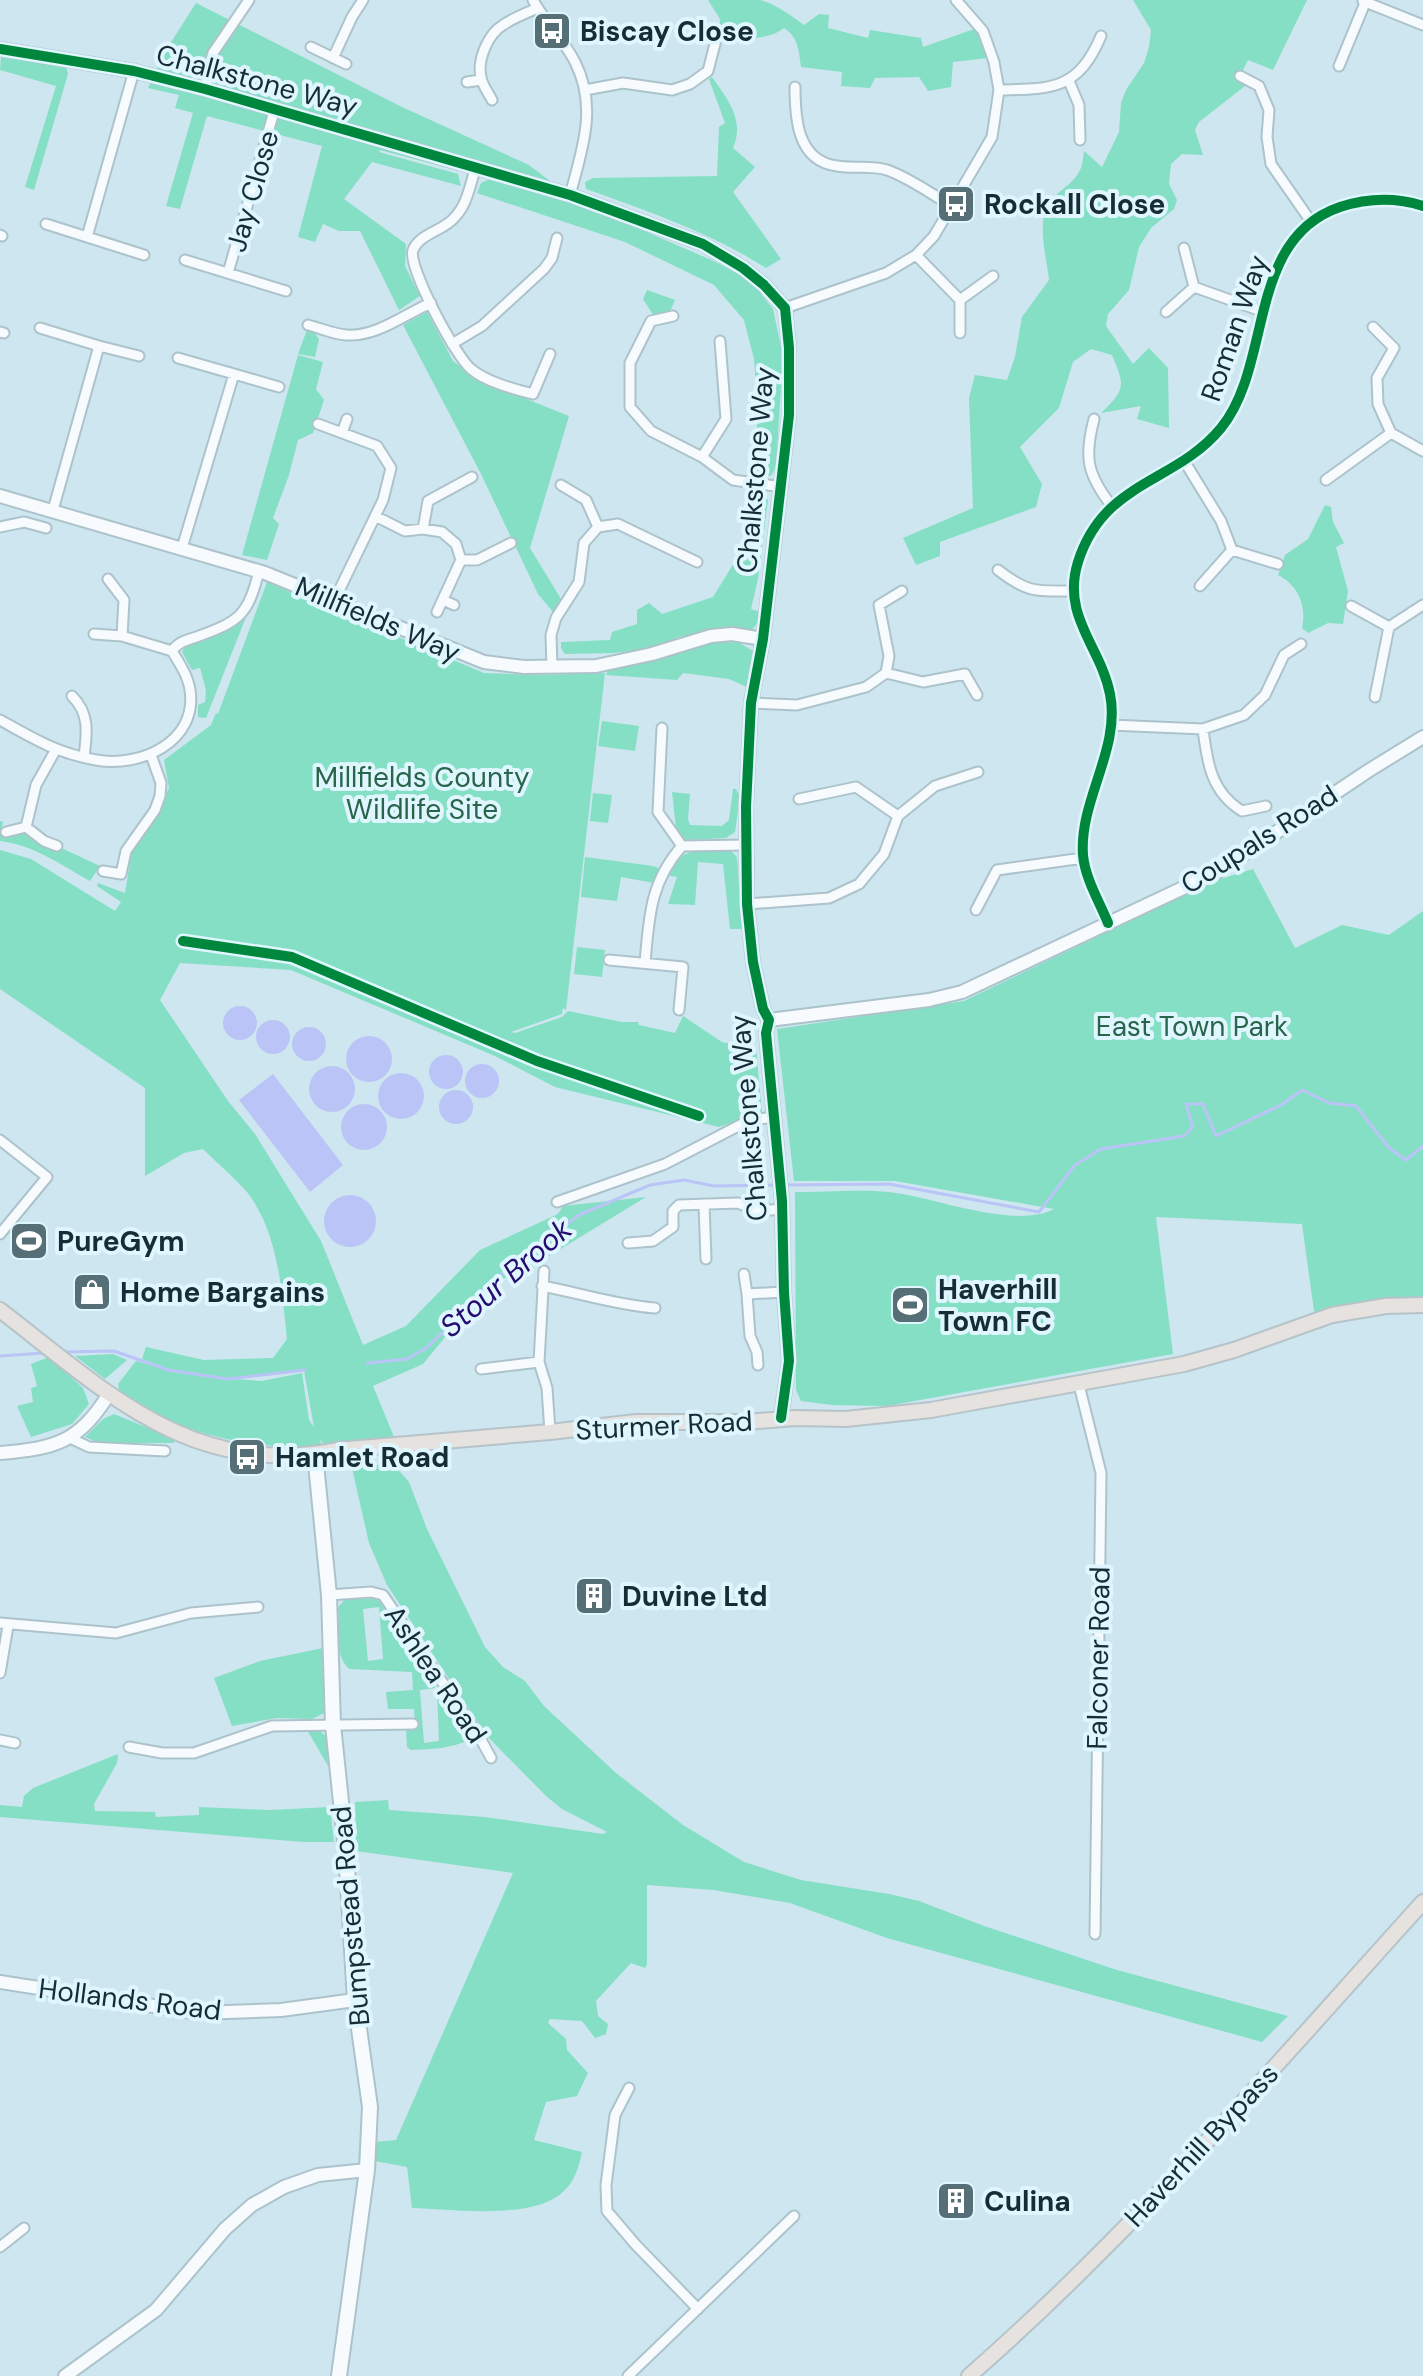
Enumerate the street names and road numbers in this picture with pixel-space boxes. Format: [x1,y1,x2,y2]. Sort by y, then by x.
street label: Chalkstone Way [152,36,362,125]
street label: Jay Close [218,126,287,256]
street label: Roman Way [1192,250,1277,406]
street label: Chalkstone Way [728,365,783,575]
street label: Millfields Way [290,568,466,671]
street label: Coupals Road [1174,776,1345,902]
street label: Chalkstone Way [721,1013,776,1223]
street label: Sturmer Road [574,1402,754,1449]
street label: Falconer Road [1078,1566,1119,1750]
street label: Ashlea Road [376,1598,495,1750]
street label: Bumpstead Road [322,1804,379,2028]
street label: Hollands Road [37,1970,223,2029]
street label: Haverhill Bypass [1116,2056,1287,2235]

